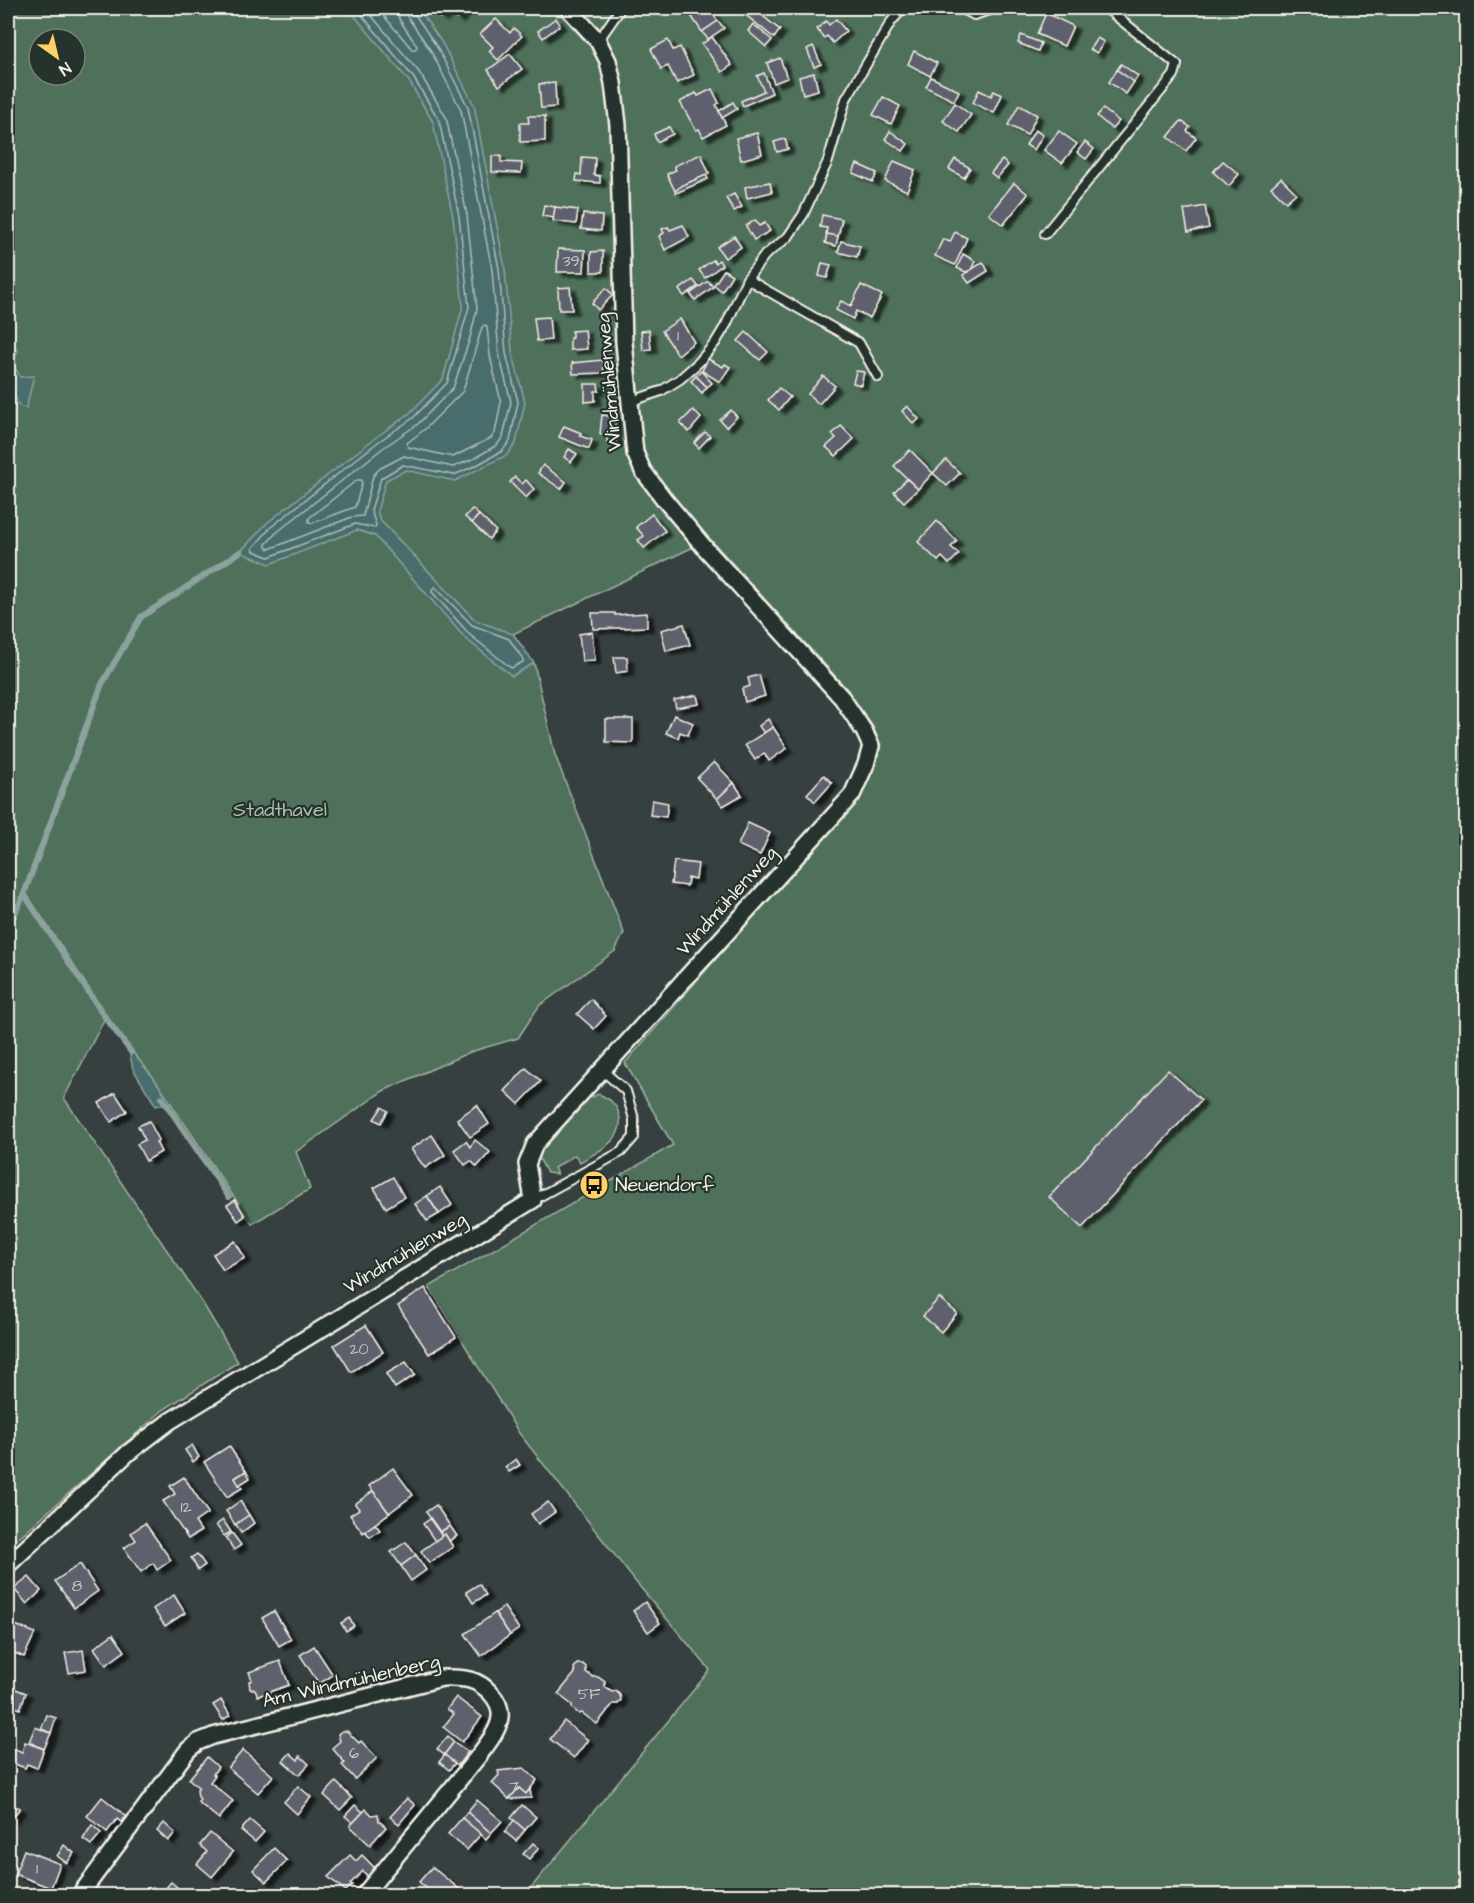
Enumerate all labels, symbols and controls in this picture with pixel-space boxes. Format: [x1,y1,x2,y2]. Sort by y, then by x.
north arrow [27,27,87,87]
text: N [55,57,75,81]
house number: 39 [562,250,580,272]
street label: Windmühlenweg [589,311,630,452]
house number: 1 [677,325,679,347]
park label: Stadthavel [233,796,327,824]
street label: Windmühlenweg [670,840,785,963]
bus stop icon: Neuendorf [578,1169,610,1201]
place label: Neuendorf [615,1171,714,1199]
street label: Windmühlenweg [338,1205,472,1302]
house number: 20 [349,1338,369,1360]
house number: 12 [180,1496,192,1518]
house number: 8 [72,1575,82,1597]
street label: Am Windmühlenberg [259,1647,443,1716]
house number: 5F [578,1683,600,1705]
house number: 6 [349,1742,359,1764]
house number: 7 [509,1775,519,1797]
house number: 1 [36,1858,38,1880]

